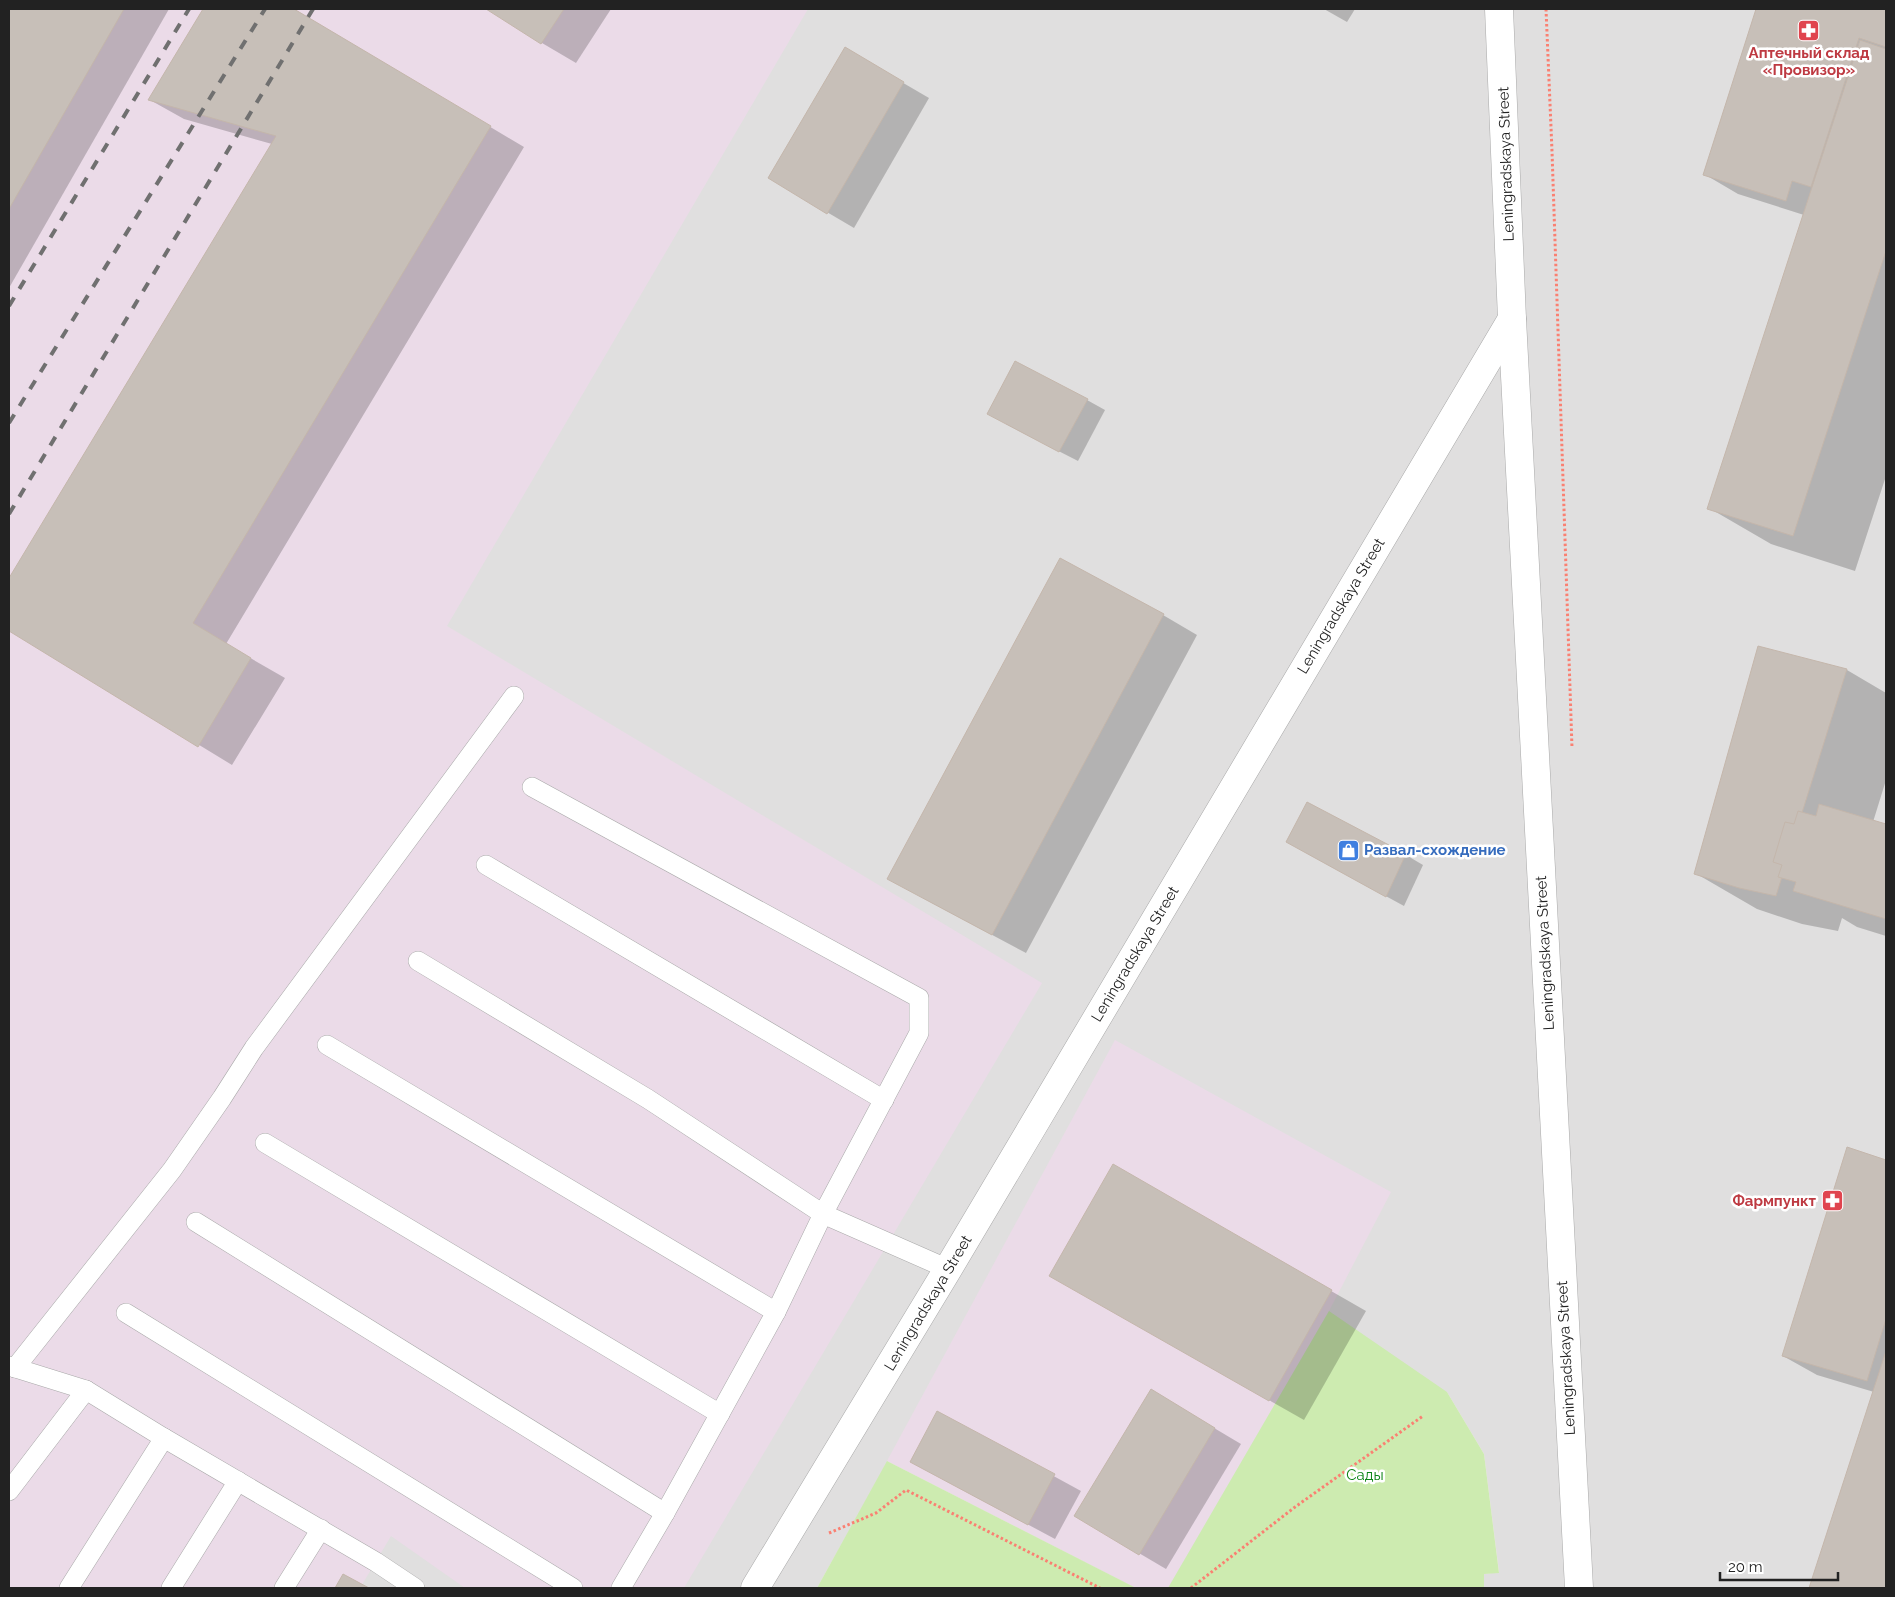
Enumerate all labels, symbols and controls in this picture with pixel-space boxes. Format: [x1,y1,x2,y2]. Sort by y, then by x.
pharmacy icon: Аптечный склад «Провизор» [1797,18,1821,42]
place label: Аптечный склад «Провизор» [1749,44,1870,79]
street label: Leningradskaya Street [1494,86,1518,242]
street label: Leningradskaya Street [1293,535,1389,677]
shop icon: Развал-схождение [1336,838,1360,862]
place label: Развал-схождение [1364,841,1506,859]
street label: Leningradskaya Street [1532,875,1558,1031]
street label: Leningradskaya Street [1087,883,1183,1025]
pharmacy icon: Фармпункт [1820,1189,1844,1213]
place label: Фармпункт [1732,1192,1817,1210]
street label: Leningradskaya Street [880,1232,976,1374]
street label: Leningradskaya Street [1553,1280,1579,1436]
park label: Сады [1346,1466,1384,1484]
scale bar [1720,1550,1838,1582]
text: 20 m [1728,1558,1763,1576]

